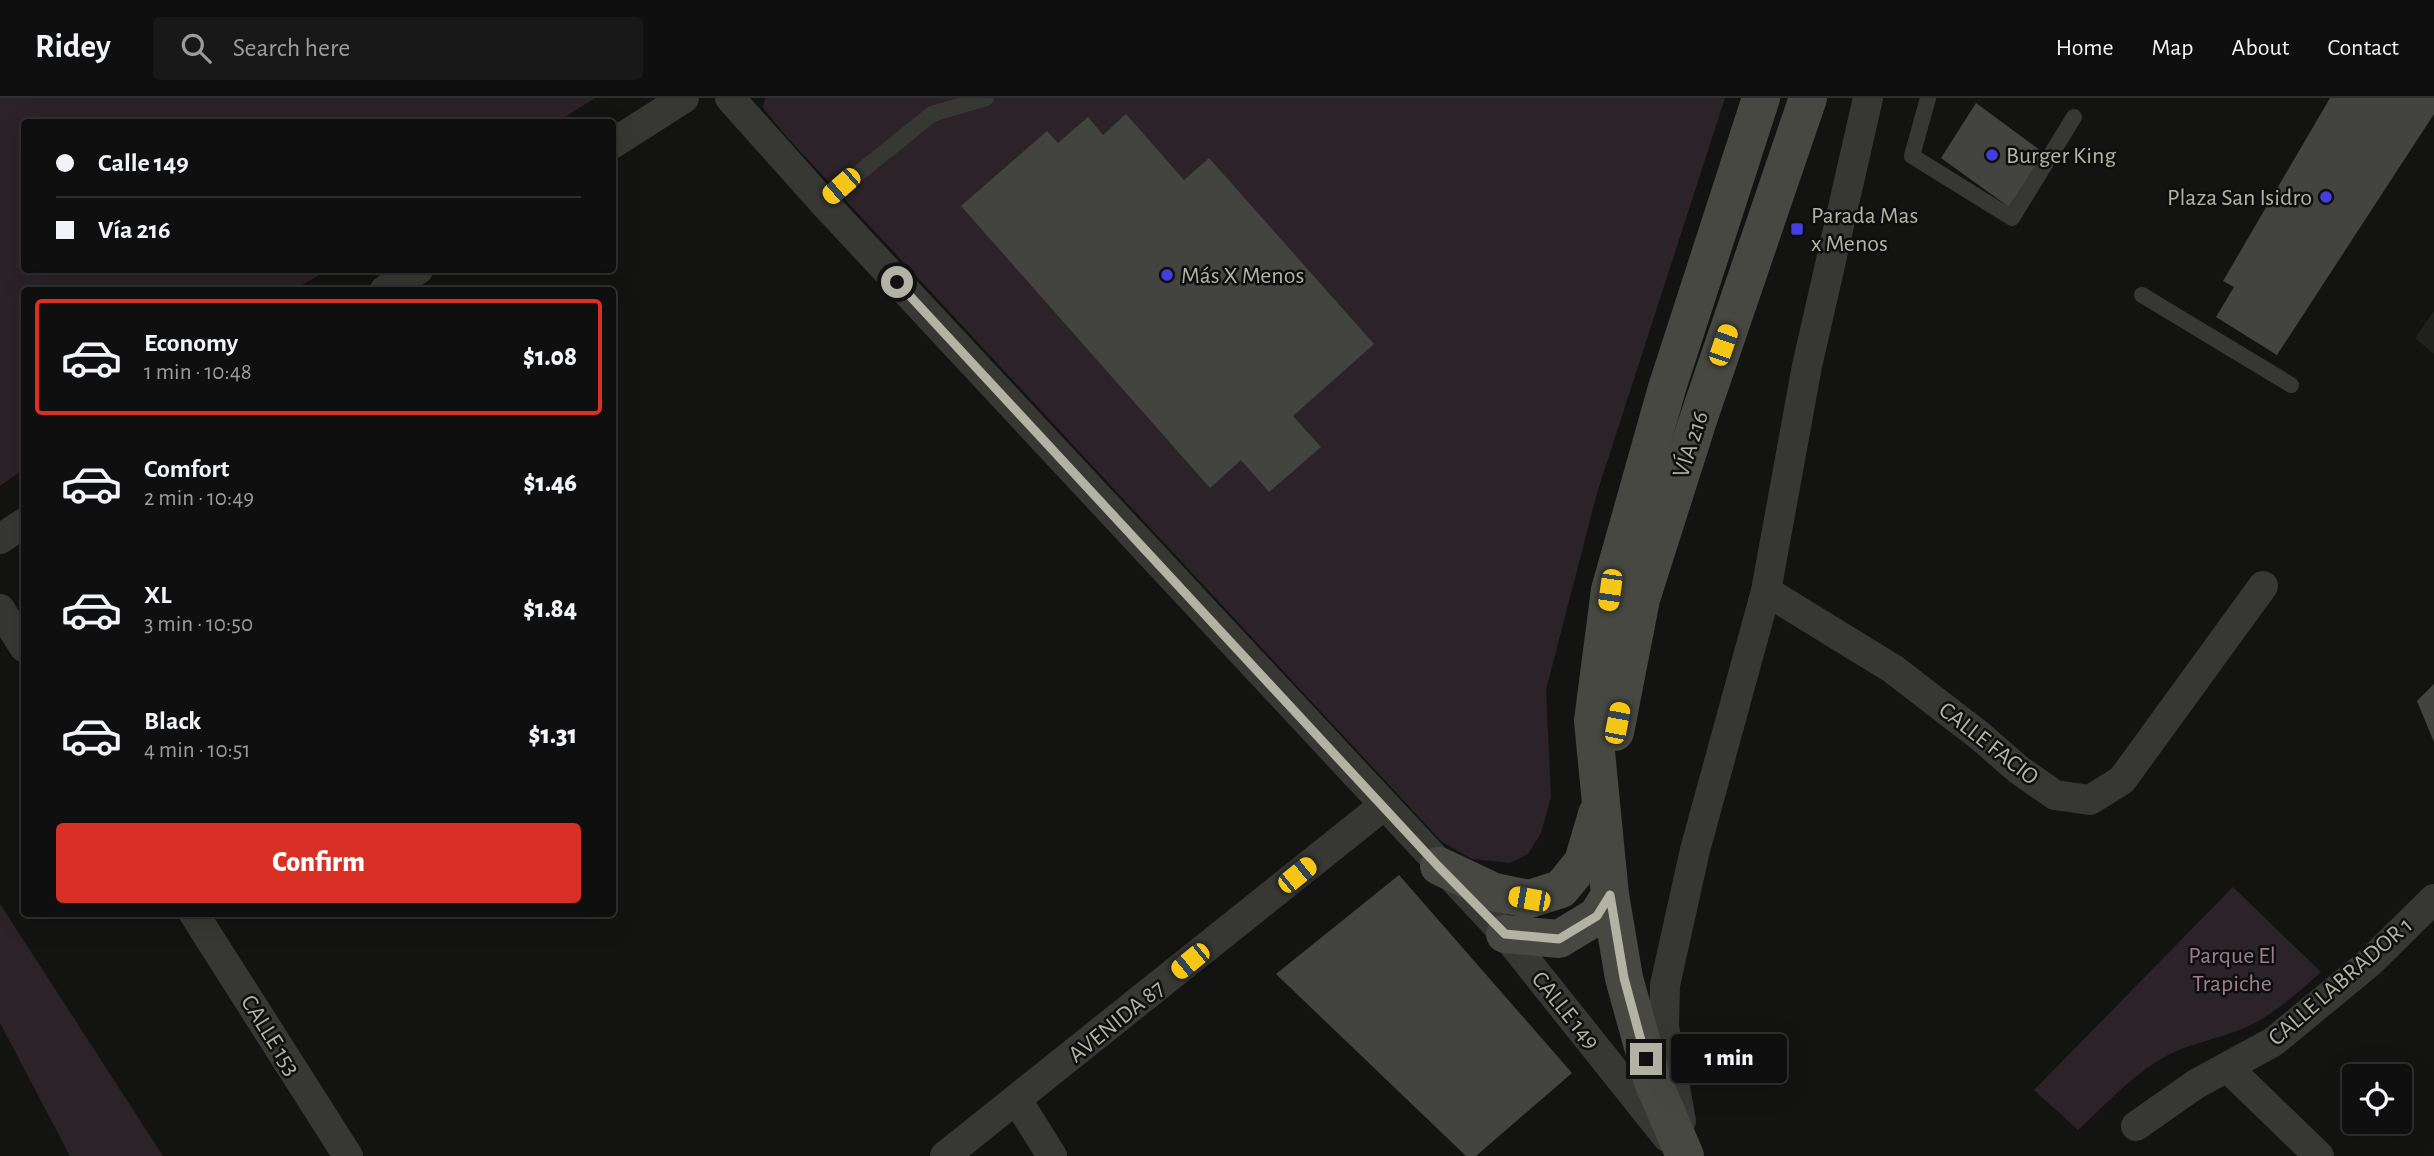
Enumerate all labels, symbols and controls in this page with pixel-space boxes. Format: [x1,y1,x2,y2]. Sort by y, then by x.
search box [153,17,643,80]
icon: search [177,29,215,67]
text: Ridey [35,31,111,64]
text: Search here [233,35,350,61]
text: Home [2056,36,2114,60]
text: Map [2152,36,2194,60]
text: About [2232,36,2289,60]
text: Contact [2327,36,2399,60]
place label: Burger King [2006,144,2116,168]
marker: Burger King [1984,147,2000,163]
text: Calle 149 [98,150,189,176]
car [819,164,864,208]
place label: Plaza San Isidro [2167,186,2312,210]
marker: Plaza San Isidro [2318,189,2334,205]
place label: Parada Mas x Menos [1811,204,1918,256]
text: Vía 216 [98,217,171,243]
marker: Parada Mas x Menos [1789,221,1805,237]
place label: Más X Menos [1181,264,1304,288]
route start [881,266,913,298]
marker: Más X Menos [1159,267,1175,283]
car [1707,322,1740,368]
icon: car [60,326,123,389]
text: Economy [144,330,238,356]
text: $1.08 [523,344,577,370]
text: 1 min · 10:48 [144,361,252,384]
street label: VÍA 216 [1667,408,1713,480]
icon: car [60,452,123,515]
text: Comfort [144,456,229,482]
text: $1.46 [524,470,577,496]
text: 2 min · 10:49 [144,487,254,510]
car [1597,568,1624,612]
icon: car [60,578,123,641]
text: XL [144,582,171,608]
text: $1.84 [523,596,577,622]
text: 3 min · 10:50 [144,613,253,636]
street label: CALLE FACIO [1934,698,2043,790]
car [1603,700,1632,746]
icon: car [60,704,123,767]
text: Black [144,708,201,734]
text: $1.31 [529,722,577,748]
text: 4 min · 10:51 [144,739,250,762]
button: Confirm [56,823,581,903]
car [1275,854,1320,896]
car [1507,885,1552,913]
street label: CALLE LABRADOR 1 [2264,913,2417,1051]
car [1168,940,1213,982]
park label: Parque El Trapiche [2188,944,2276,996]
street label: CALLE 149 [1527,967,1604,1054]
street label: AVENIDA 87 [1064,976,1169,1067]
street label: CALLE 153 [236,991,304,1080]
callout: 1 min [1670,1034,1786,1084]
route end [1630,1043,1662,1075]
text: 1 min [1705,1047,1753,1070]
map controls [2342,1064,2412,1134]
button: locate [2342,1064,2412,1134]

